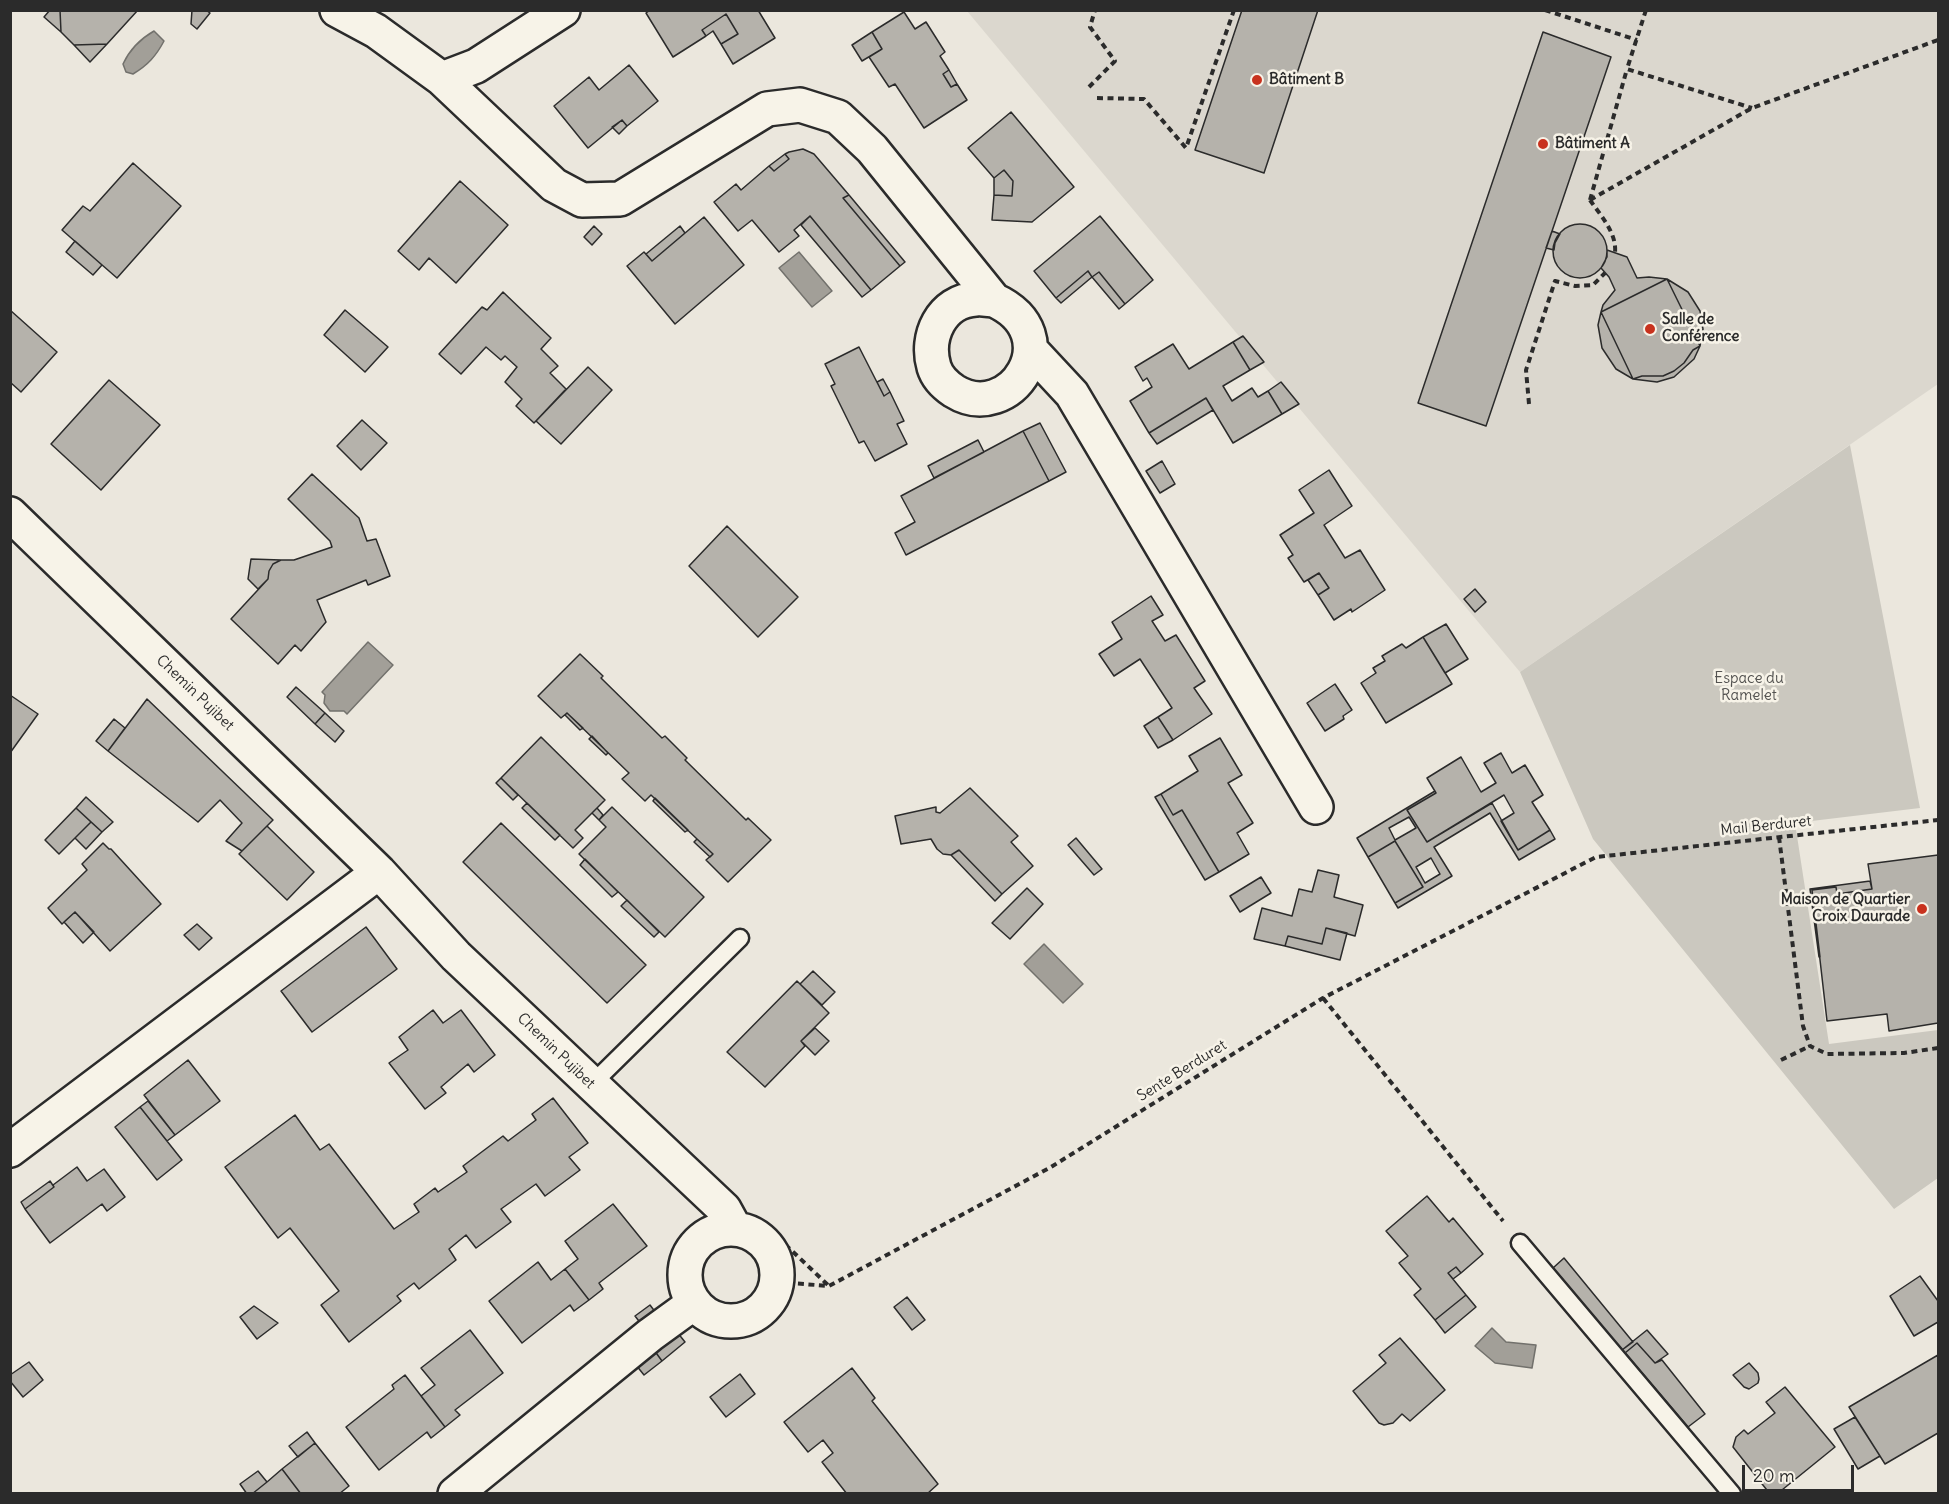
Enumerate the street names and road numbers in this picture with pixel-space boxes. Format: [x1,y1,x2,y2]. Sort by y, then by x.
street label: Chemin Pujibet [152,651,238,735]
street label: Mail Berduret [1720,812,1812,840]
street label: Chemin Pujibet [513,1009,599,1093]
street label: Sente Berduret [1134,1036,1230,1106]

